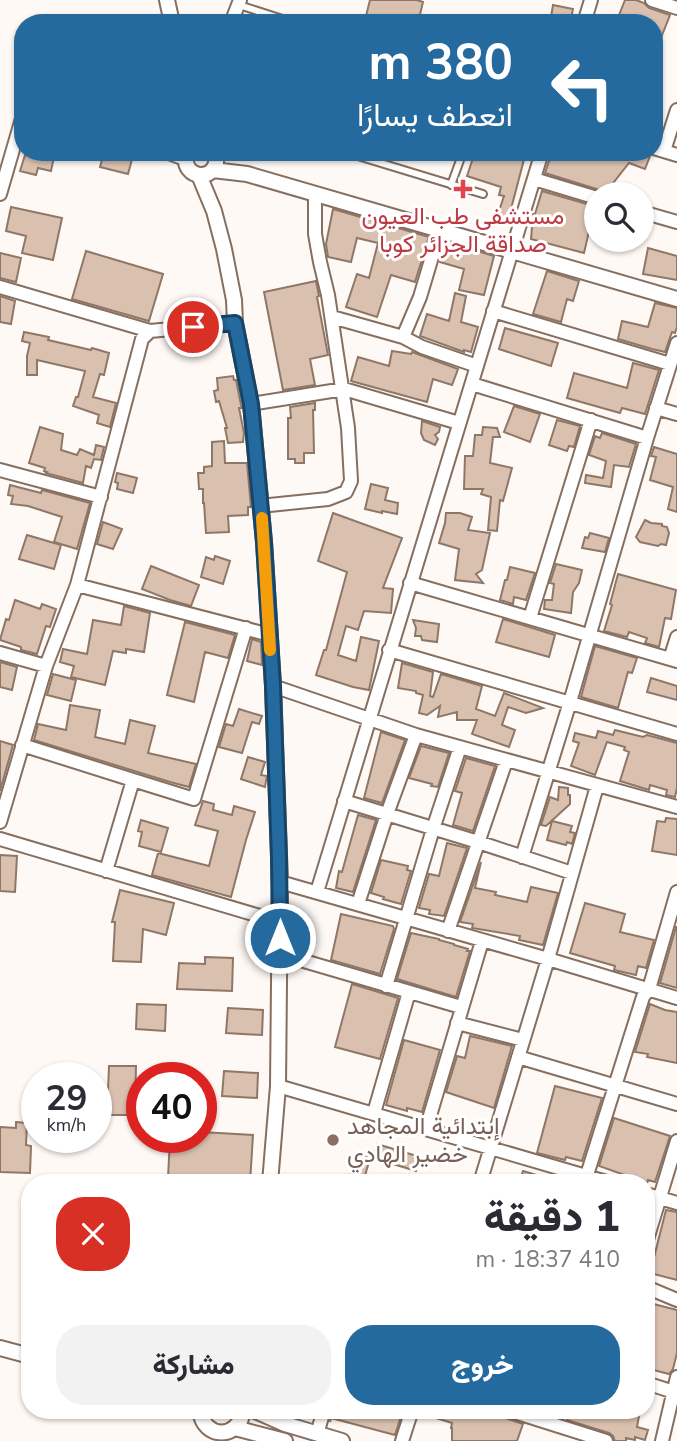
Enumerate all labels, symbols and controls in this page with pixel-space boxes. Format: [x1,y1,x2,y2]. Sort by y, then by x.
text: 380 m [369,29,513,96]
icon: left [537,42,628,133]
text: انعطف يسارًا [357,94,513,137]
marker: مستشفى طب العيون صداقة الجزائر كوبا [453,179,473,199]
map controls [584,182,654,252]
button: search [584,182,654,252]
place label: مستشفى طب العيون صداقة الجزائر كوبا [362,200,564,260]
pin [163,297,223,357]
icon: arrive [174,308,212,346]
position arrow [243,901,317,975]
speed limit sign: 40 [126,1062,217,1153]
text: 29 [45,1075,88,1122]
place label: إبتدائية المجاهد خضير الهادي [347,1110,500,1173]
text: km/h [47,1113,86,1137]
marker: إبتدائية المجاهد خضير الهادي [325,1132,341,1148]
text: 1 دقيقة [484,1189,620,1246]
button: close [56,1197,130,1271]
text: 410 m · 18:37 [475,1244,620,1275]
button: مشاركة [56,1325,331,1405]
button: خروج [345,1325,620,1405]

